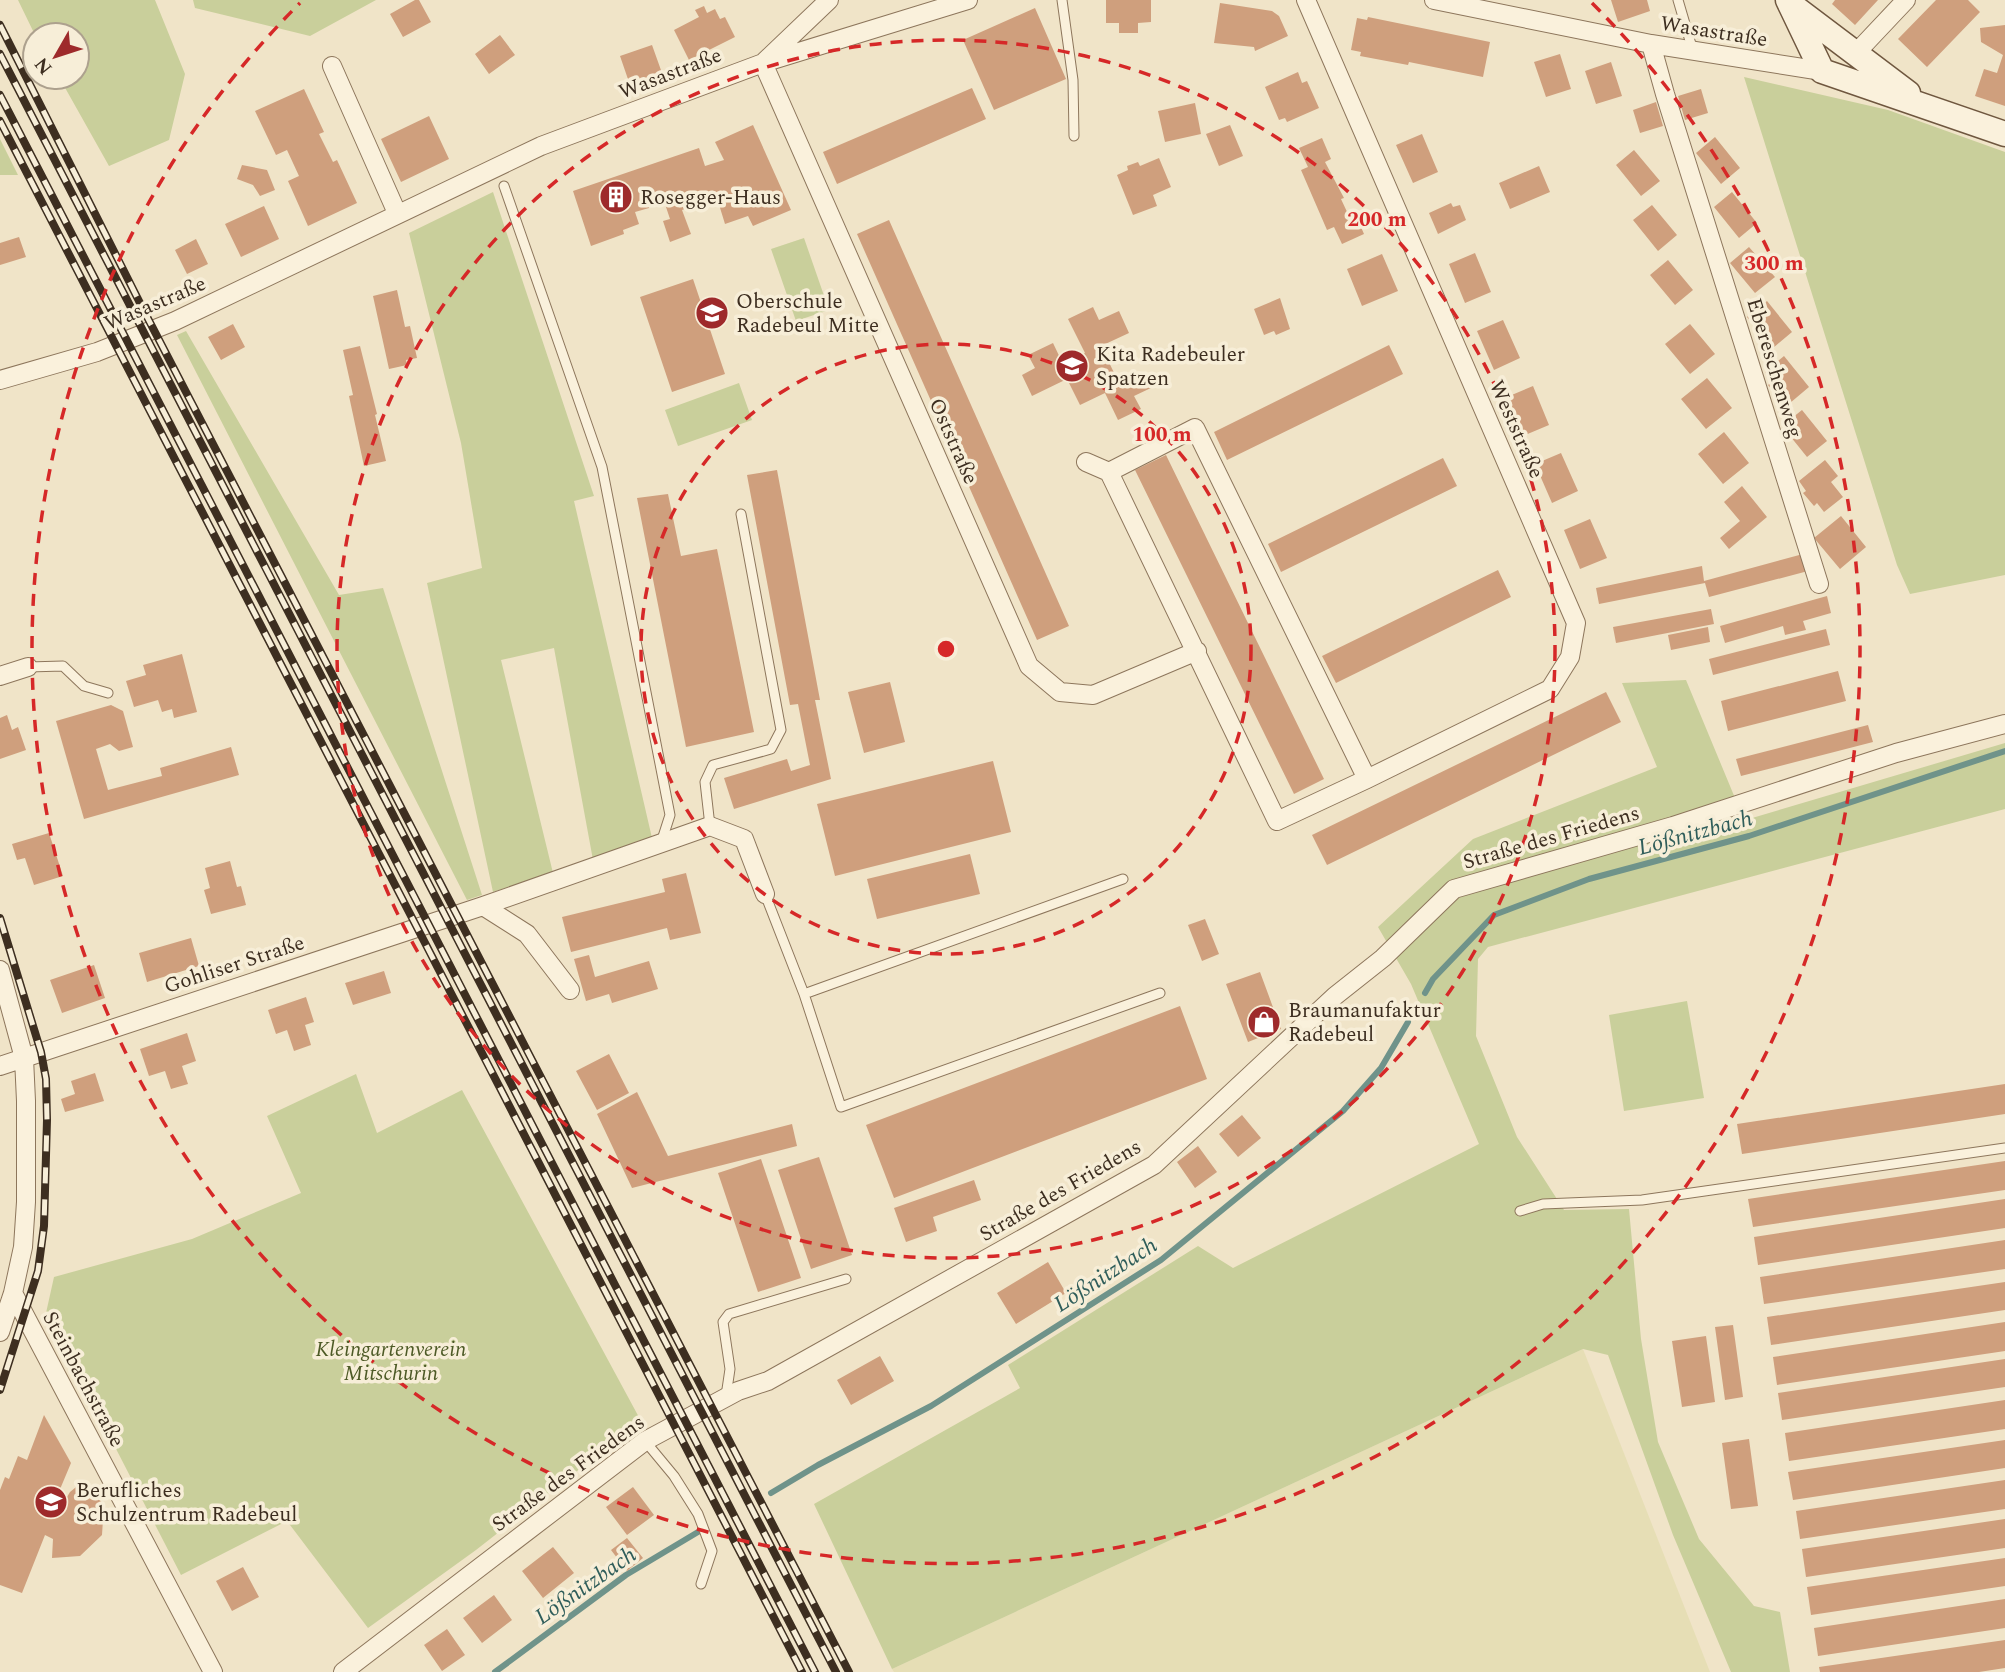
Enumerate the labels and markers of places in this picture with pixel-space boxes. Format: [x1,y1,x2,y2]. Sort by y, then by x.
building icon: Rosegger-Haus [597,178,635,216]
place label: Rosegger-Haus [640,182,781,214]
place label: Oberschule Radebeul Mitte [736,286,879,342]
school or university icon: Oberschule Radebeul Mitte [693,294,731,332]
place label: Kita Radebeuler Spatzen [1096,339,1245,395]
school or university icon: Kita Radebeuler Spatzen [1053,347,1091,385]
centre of rings [934,637,958,661]
place label: Braumanufaktur Radebeul [1288,995,1441,1051]
shop icon: Braumanufaktur Radebeul [1245,1003,1283,1041]
place label: Berufliches Schulzentrum Radebeul [76,1475,297,1531]
school or university icon: Berufliches Schulzentrum Radebeul [32,1483,70,1521]

